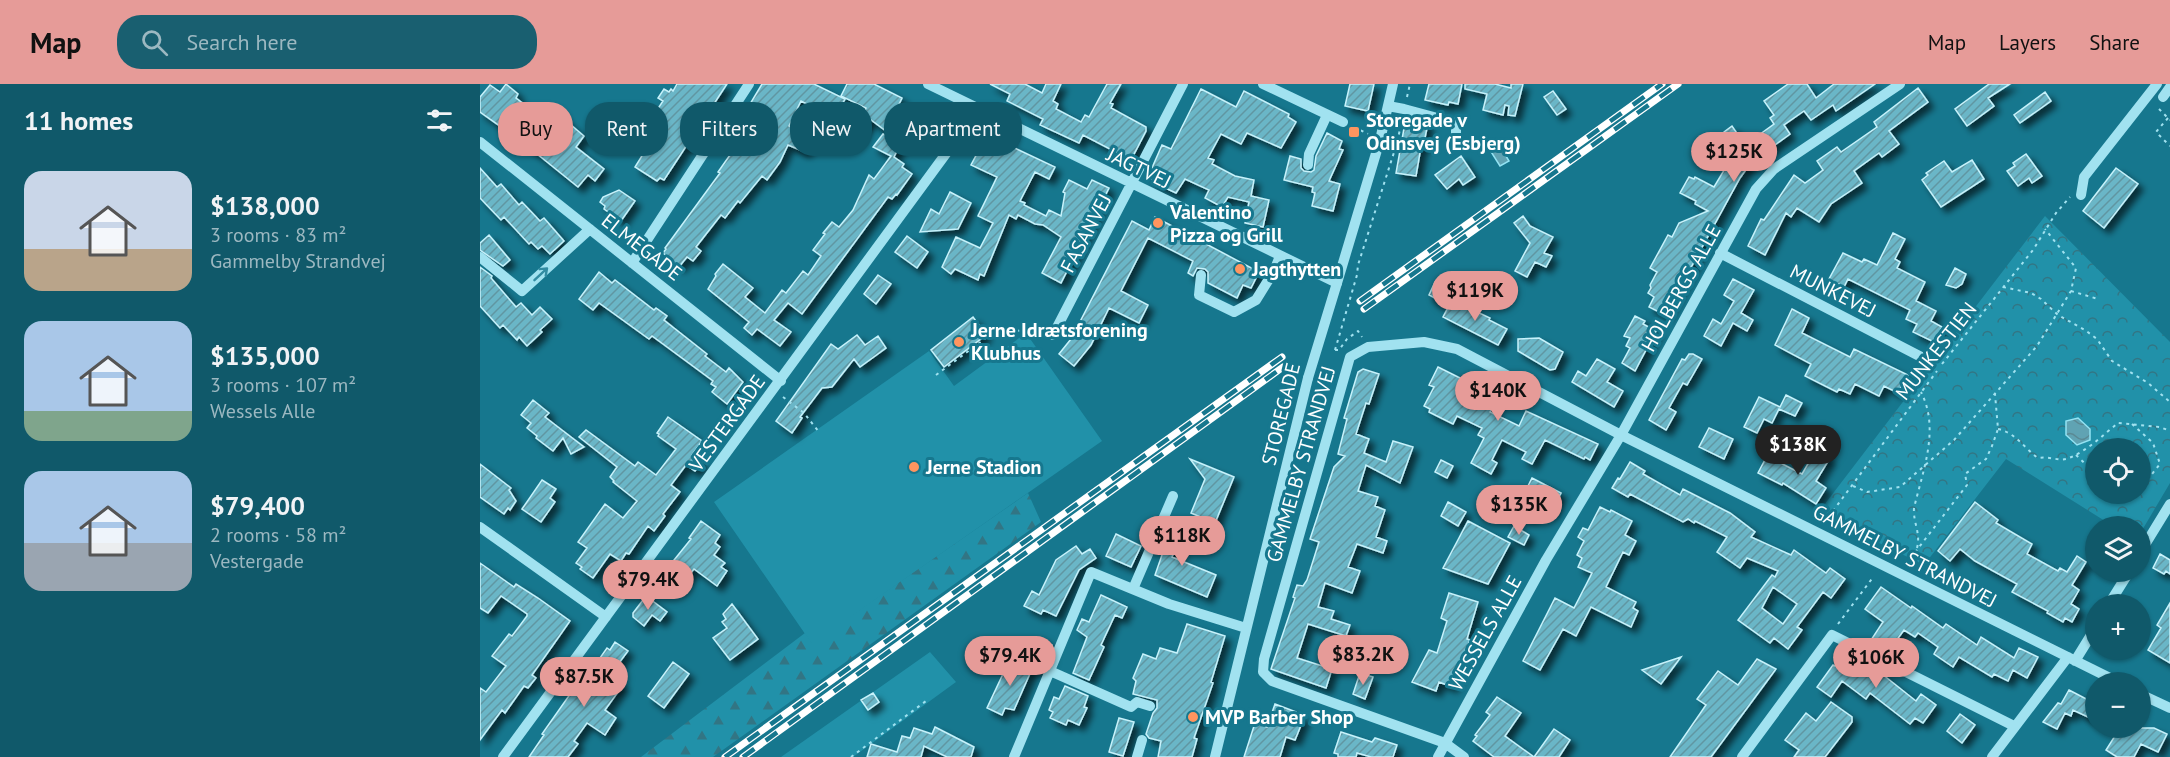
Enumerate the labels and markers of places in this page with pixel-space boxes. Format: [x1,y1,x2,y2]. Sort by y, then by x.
place label: Storegade v Odinsvej (Esbjerg) [1366,107,1521,156]
marker: Storegade v Odinsvej (Esbjerg) [1347,125,1361,139]
pin: $125K [1692,132,1776,183]
place label: Valentino Pizza og Grill [1169,199,1283,248]
marker: Valentino Pizza og Grill [1151,216,1165,230]
place label: Jagthytten [1251,256,1341,282]
marker: Jagthytten [1233,262,1247,276]
pin: $119K [1433,271,1517,322]
place label: Jerne Idrætsforening Klubhus [970,317,1148,366]
marker: Jerne Idrætsforening Klubhus [952,335,966,349]
pin: $140K [1456,371,1540,422]
pin: $138K [1756,425,1840,476]
place label: Jerne Stadion [925,454,1041,480]
marker: Jerne Stadion [907,460,921,474]
pin: $135K [1477,485,1561,536]
pin: $118K [1140,516,1224,567]
pin: $79.4K [599,560,697,611]
pin: $83.2K [1314,635,1412,686]
pin: $79.4K [961,636,1059,687]
pin: $106K [1834,638,1918,689]
pin: $87.5K [535,657,633,708]
place label: MVP Barber Shop [1205,704,1354,730]
marker: MVP Barber Shop [1186,710,1200,724]

